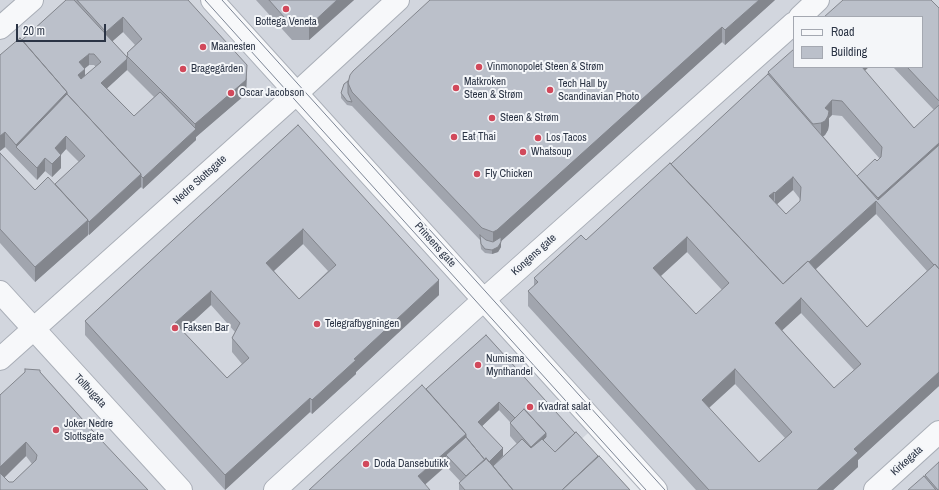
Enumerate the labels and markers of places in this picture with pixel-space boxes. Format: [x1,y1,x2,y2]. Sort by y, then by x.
marker: Bottega Veneta [281,4,291,14]
place label: Bottega Veneta [255,15,317,29]
place label: Maanesten [211,40,256,54]
marker: Maanesten [198,42,208,52]
place label: Vinmonopolet Steen & Strøm [487,60,604,74]
place label: Bragegården [191,62,243,76]
marker: Vinmonopolet Steen & Strøm [474,62,484,72]
marker: Bragegården [178,64,188,74]
place label: Matkroken Steen & Strøm [464,75,523,101]
place label: Tech Hall by Scandinavian Photo [558,77,639,103]
marker: Matkroken Steen & Strøm [451,83,461,93]
marker: Tech Hall by Scandinavian Photo [545,85,555,95]
place label: Oscar Jacobson [239,86,304,100]
marker: Oscar Jacobson [226,88,236,98]
place label: Steen & Strøm [500,111,559,125]
marker: Steen & Strøm [487,113,497,123]
place label: Eat Thai [462,130,496,144]
place label: Los Tacos [546,131,587,145]
marker: Eat Thai [449,132,459,142]
marker: Los Tacos [533,133,543,143]
place label: Whatsoup [531,145,572,159]
marker: Whatsoup [518,147,528,157]
place label: Fly Chicken [485,167,533,181]
marker: Fly Chicken [472,169,482,179]
place label: Telegrafbygningen [325,317,399,331]
marker: Telegrafbygningen [312,319,322,329]
place label: Faksen Bar [183,321,229,335]
marker: Faksen Bar [170,323,180,333]
place label: Numisma Mynthandel [486,352,533,378]
marker: Numisma Mynthandel [473,360,483,370]
place label: Kvadrat salat [538,400,591,414]
marker: Kvadrat salat [525,402,535,412]
place label: Joker Nedre Slottsgate [64,417,113,443]
marker: Joker Nedre Slottsgate [51,425,61,435]
place label: Doda Dansebutikk [374,457,448,471]
marker: Doda Dansebutikk [361,459,371,469]

